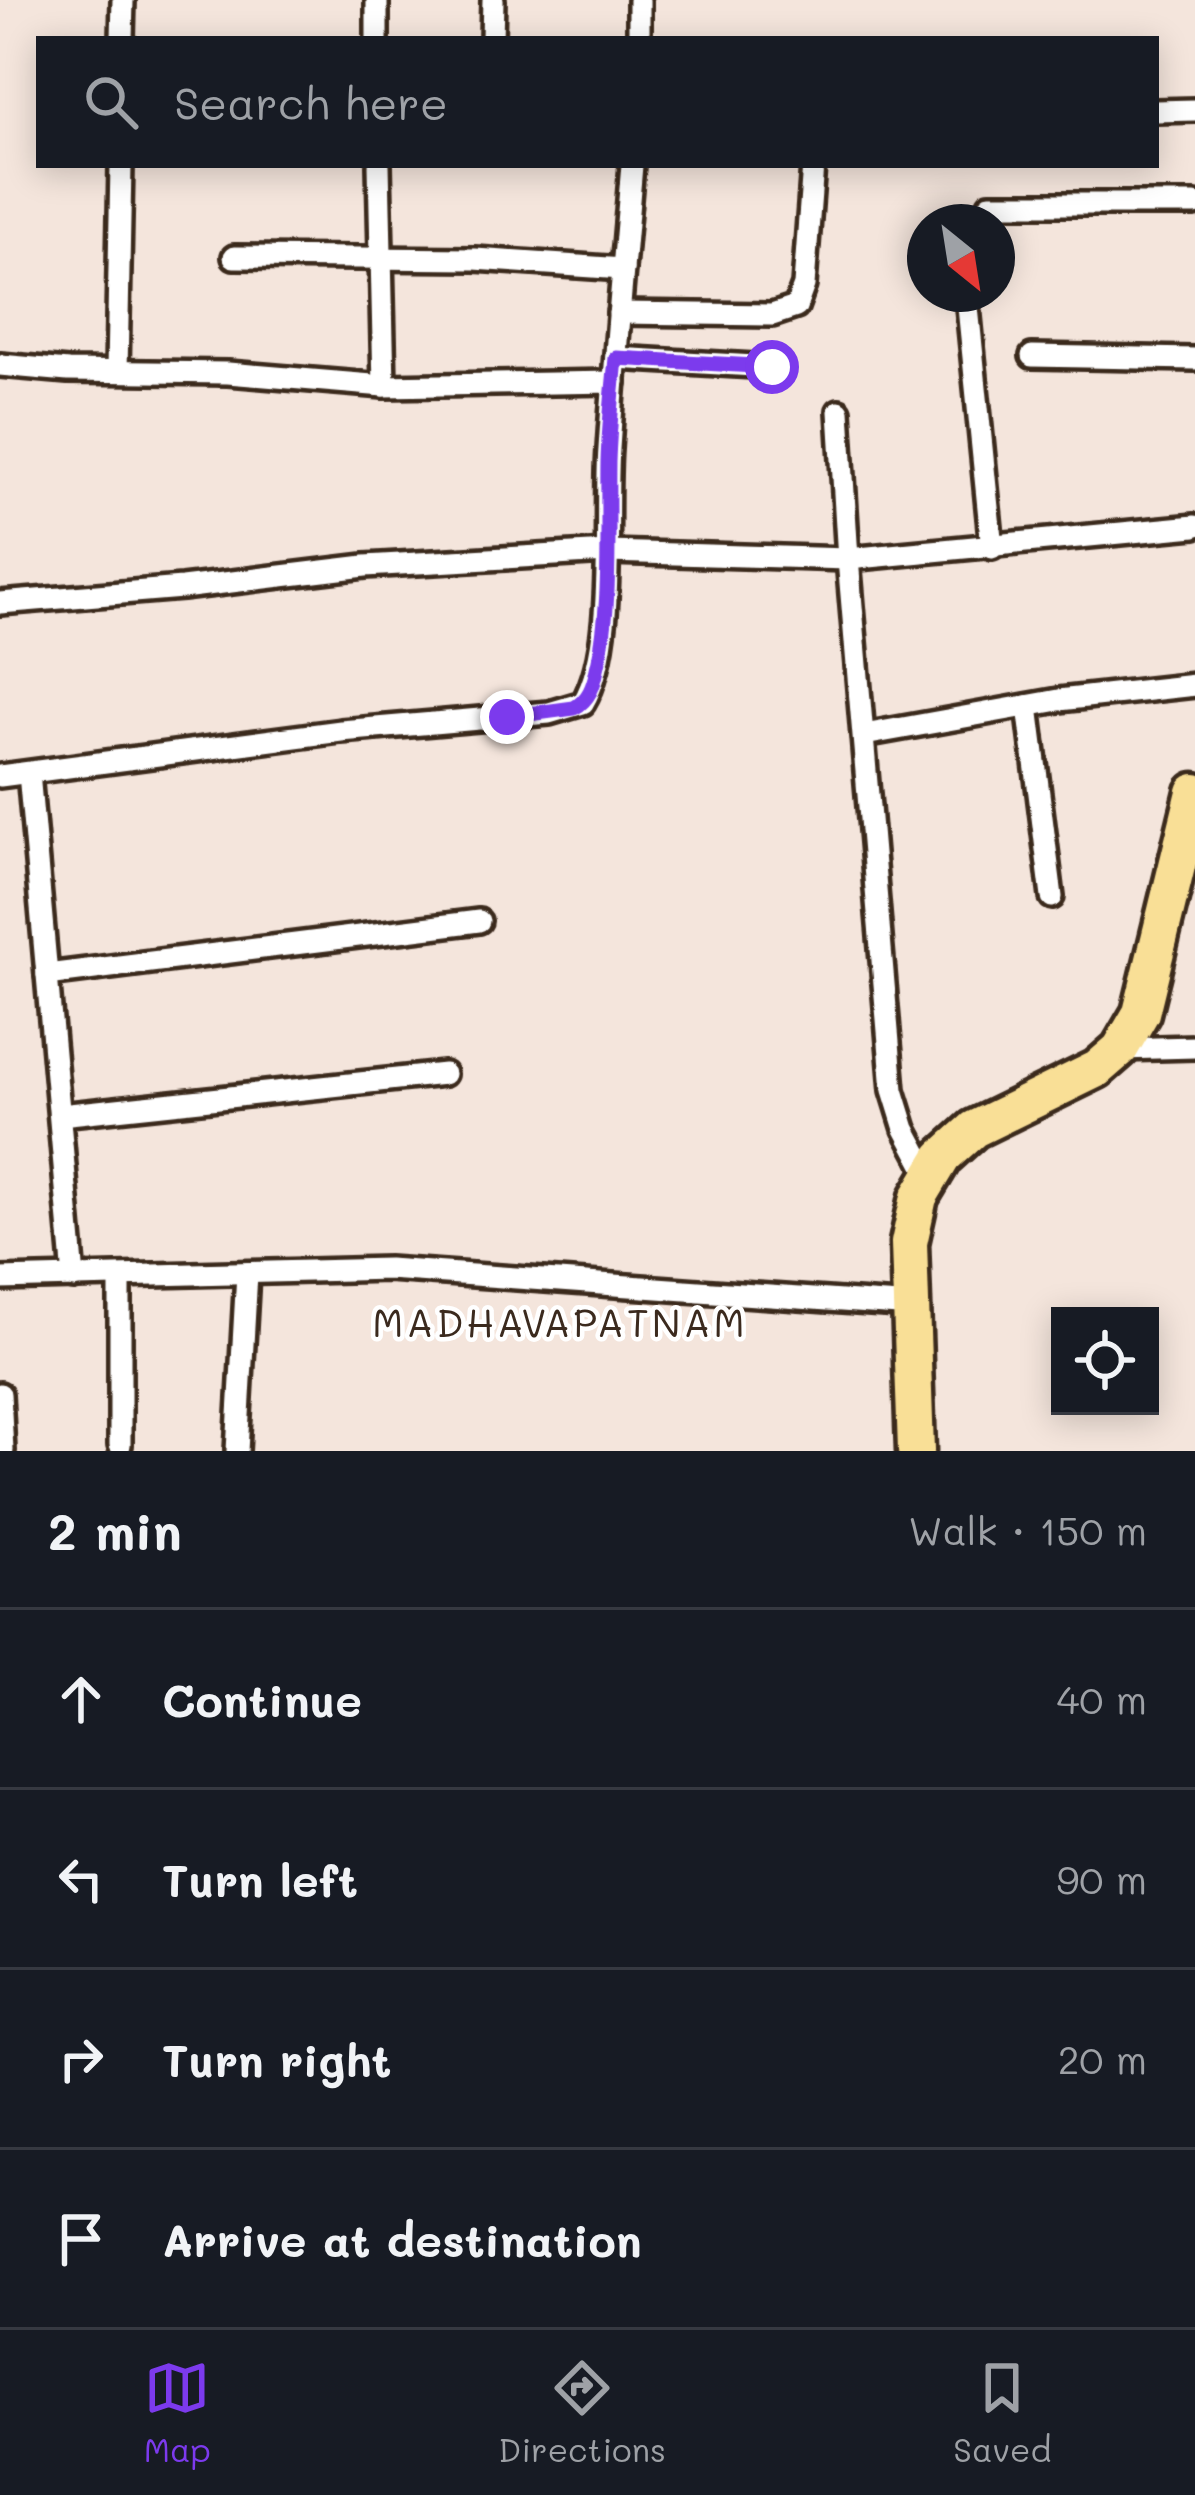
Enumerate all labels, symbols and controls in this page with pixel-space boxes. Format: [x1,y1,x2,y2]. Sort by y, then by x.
search box [36,36,1159,168]
icon: search [78,69,144,135]
text: Search here [174,73,448,131]
north arrow [907,204,1015,312]
route start [745,340,799,394]
route end [480,690,534,744]
district label: MADHAVAPATNAM [372,1296,748,1347]
map controls [1051,1307,1159,1415]
button: locate [1051,1307,1159,1415]
text: 2 min [48,1496,182,1563]
text: Walk · 150 m [908,1504,1147,1555]
icon: ahead [48,1666,114,1732]
text: Continue [162,1670,362,1728]
text: 40 m [1056,1673,1147,1724]
icon: left [48,1846,114,1912]
text: Turn left [162,1850,358,1908]
text: 90 m [1056,1853,1147,1904]
icon: right [48,2026,114,2092]
text: Turn right [162,2030,391,2088]
text: 20 m [1058,2033,1147,2084]
icon: arrive [48,2206,114,2272]
text: Arrive at destination [162,2210,642,2268]
tab: Map [144,2355,211,2470]
tab: Directions [498,2355,666,2470]
tab: Saved [953,2355,1051,2470]

